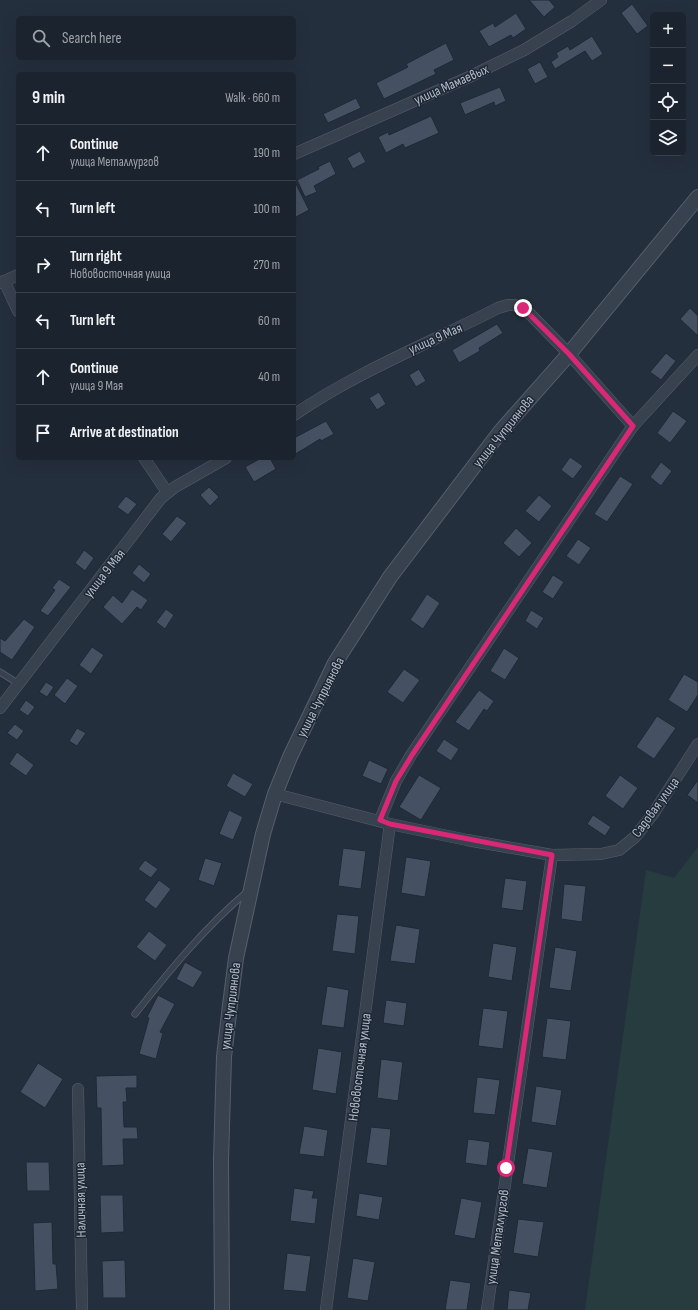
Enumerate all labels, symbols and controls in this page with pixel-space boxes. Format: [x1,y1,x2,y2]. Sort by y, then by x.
map controls [650,12,686,156]
button: + [650,12,686,48]
search box [16,16,296,60]
icon: search [30,27,52,49]
text: Search here [62,29,122,48]
button: − [650,48,686,84]
street label: улица Мамаевых [411,60,492,109]
button: locate [650,84,686,120]
text: 9 min [32,88,65,108]
text: Walk · 660 m [225,90,280,106]
button: layers [650,120,686,156]
text: Continue [70,135,119,154]
icon: ahead [32,142,54,164]
text: 190 m [253,145,280,161]
text: улица Металлургов [70,154,159,170]
icon: left [32,198,54,220]
text: Turn left [70,199,115,218]
text: 100 m [253,201,280,217]
text: Turn right [70,247,122,266]
icon: right [32,254,54,276]
text: 270 m [253,257,280,273]
text: Нововосточная улица [70,266,171,282]
route end [514,299,532,317]
icon: left [32,310,54,332]
text: Turn left [70,311,115,330]
text: 60 m [258,313,280,329]
street label: улица 9 Мая [406,319,465,358]
text: Continue [70,359,119,378]
icon: ahead [32,366,54,388]
text: 40 m [258,369,280,385]
text: улица 9 Мая [70,378,123,394]
street label: улица Чуприянова [469,392,538,471]
icon: arrive [32,422,54,444]
text: Arrive at destination [70,423,179,442]
street label: улица 9 Мая [80,546,129,601]
street label: улица Чуприянова [293,654,348,740]
street label: Садовая улица [628,774,683,841]
street label: улица Чуприянова [217,961,244,1051]
street label: Нововосточная улица [344,1012,375,1122]
route start [497,1159,515,1177]
street label: Наличная улица [71,1162,90,1238]
street label: улица Металлургов [482,1188,513,1286]

